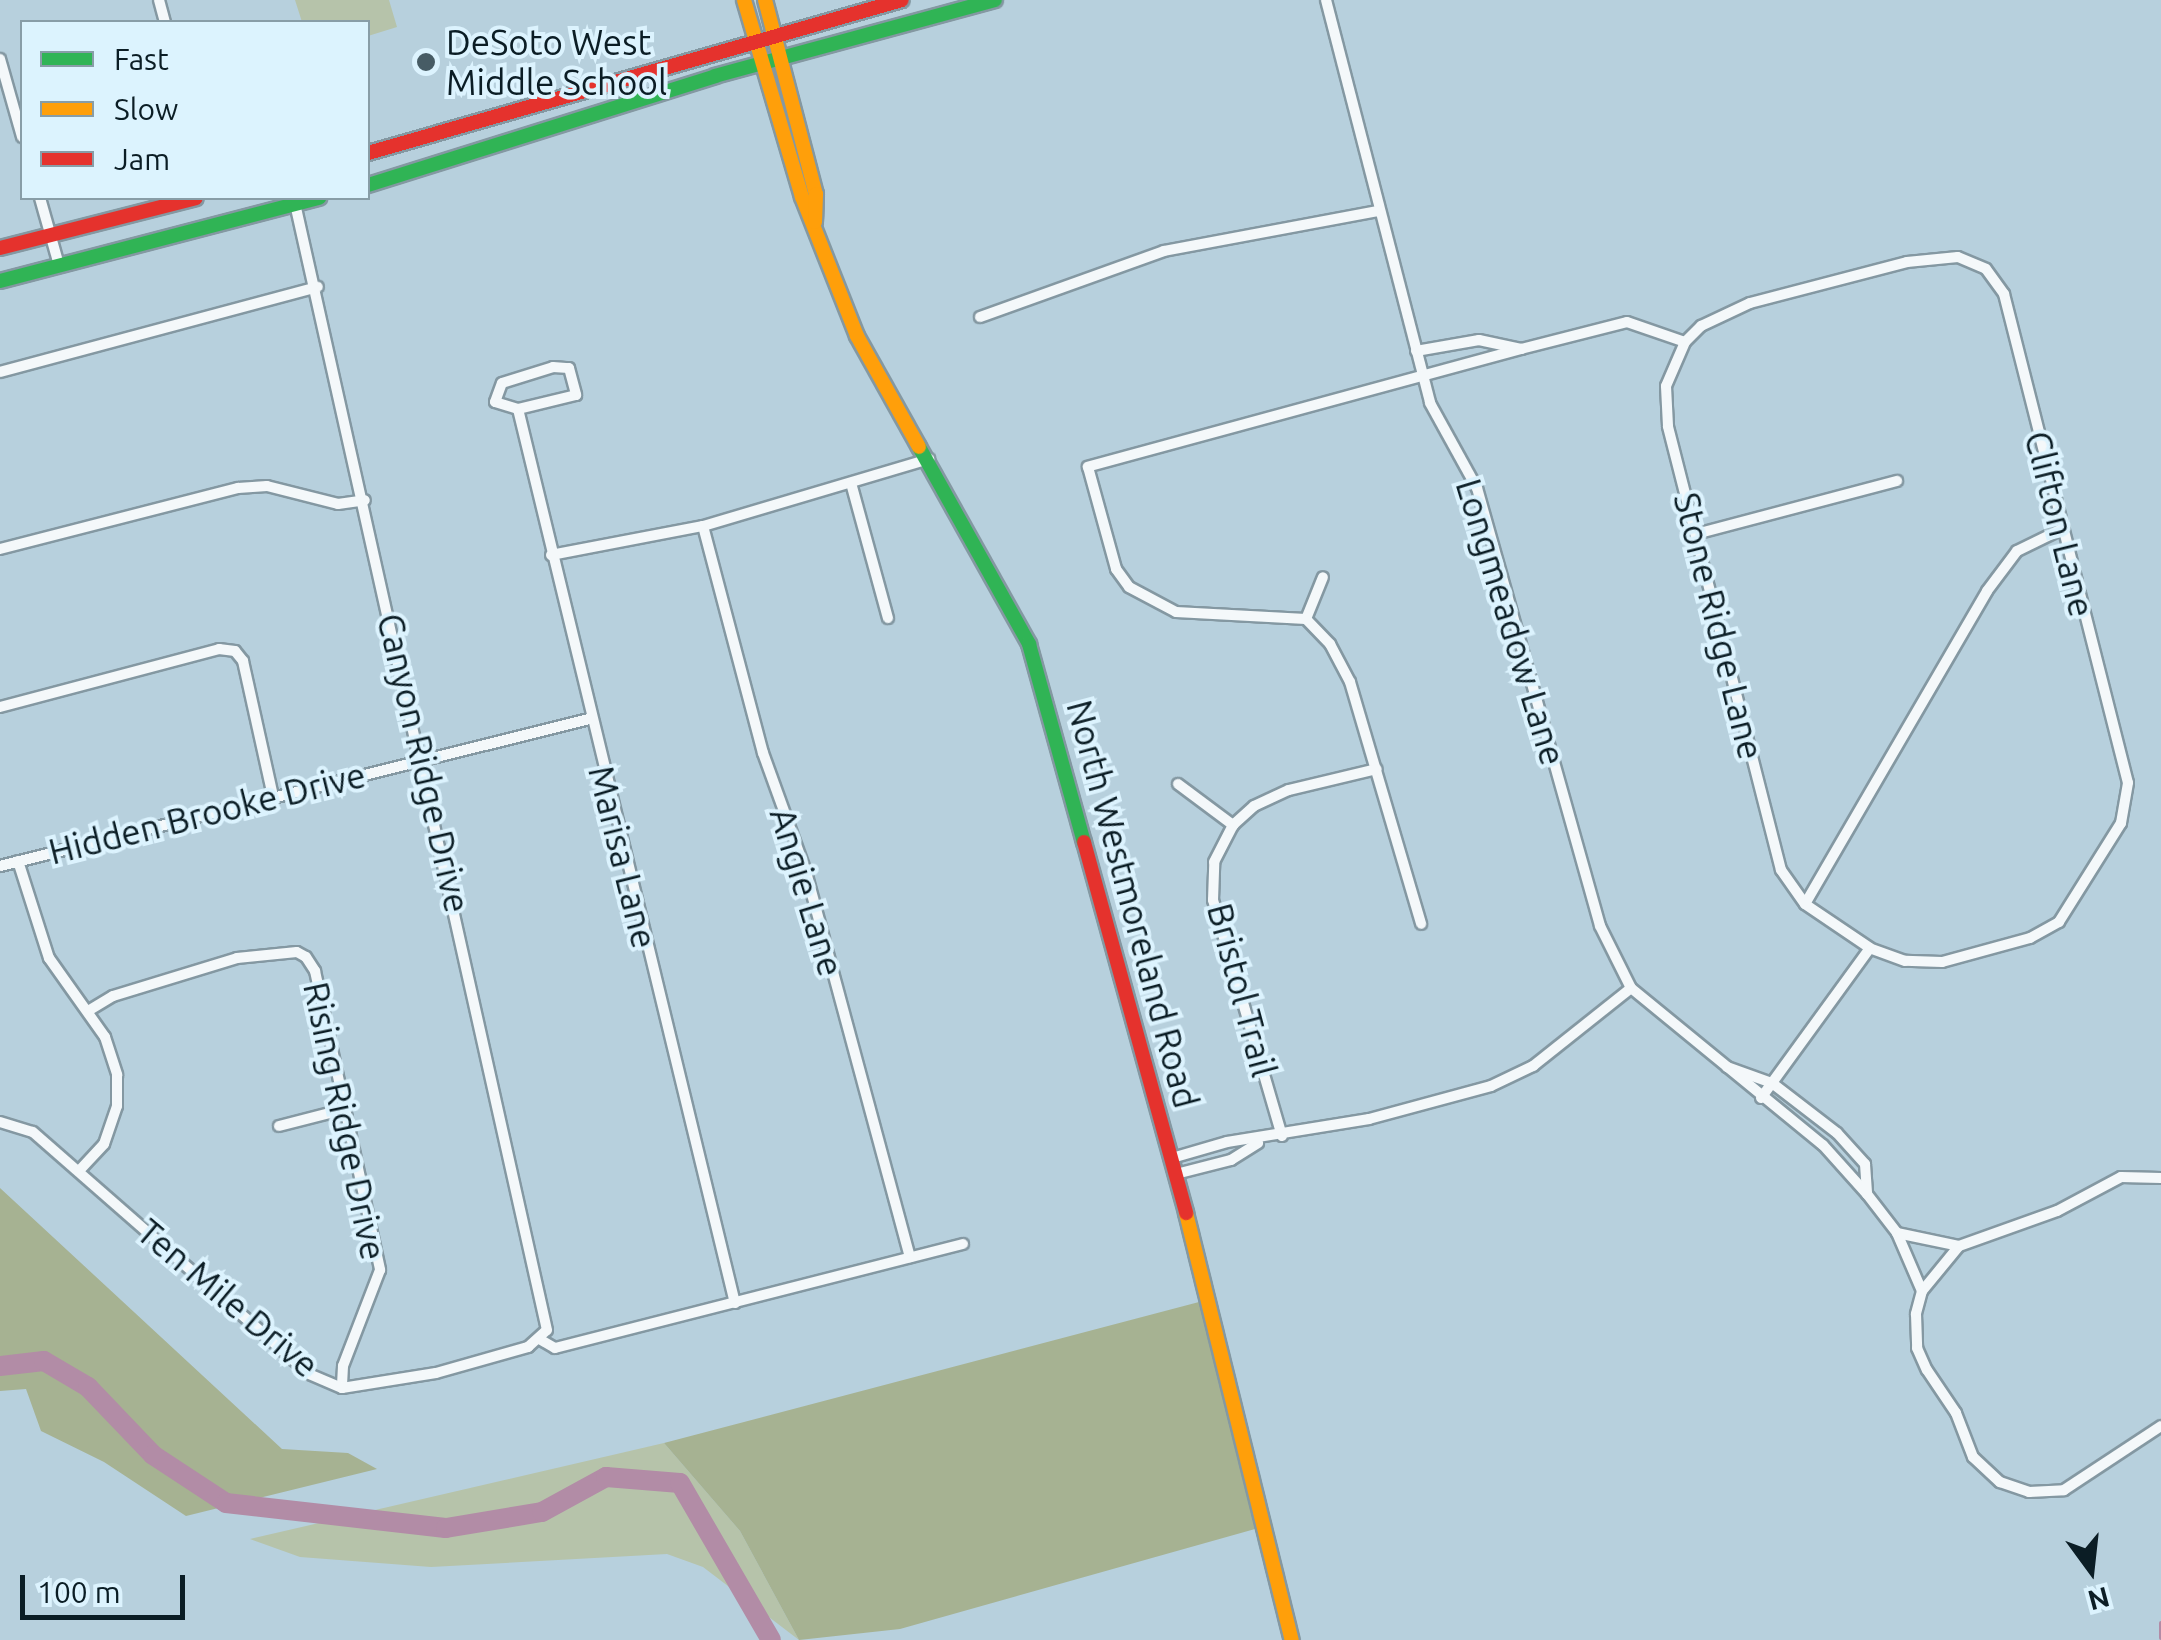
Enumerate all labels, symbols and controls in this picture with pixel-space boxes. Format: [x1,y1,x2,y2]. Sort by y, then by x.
legend [20,20,370,200]
place label: DeSoto West Middle School [446,21,667,103]
text: Fast [114,42,169,76]
marker: DeSoto West Middle School [415,51,437,73]
text: Slow [114,92,178,126]
text: Jam [114,142,170,176]
street label: Clifton Lane [2017,427,2103,621]
street label: Longmeadow Lane [1447,474,1575,770]
street label: Stone Ridge Lane [1666,488,1772,764]
street label: Canyon Ridge Drive [369,609,479,917]
street label: North Westmoreland Road [1058,696,1208,1112]
street label: Hidden Brooke Drive [44,753,370,873]
street label: Marisa Lane [580,761,666,953]
street label: Angie Lane [762,803,852,981]
street label: Bristol Trail [1199,899,1285,1081]
street label: Rising Ridge Drive [295,978,395,1264]
street label: Ten Mile Drive [129,1210,327,1386]
north arrow [2041,1520,2141,1620]
scale bar [25,1555,190,1617]
text: 100 m [37,1575,121,1609]
text: N [2085,1582,2113,1617]

